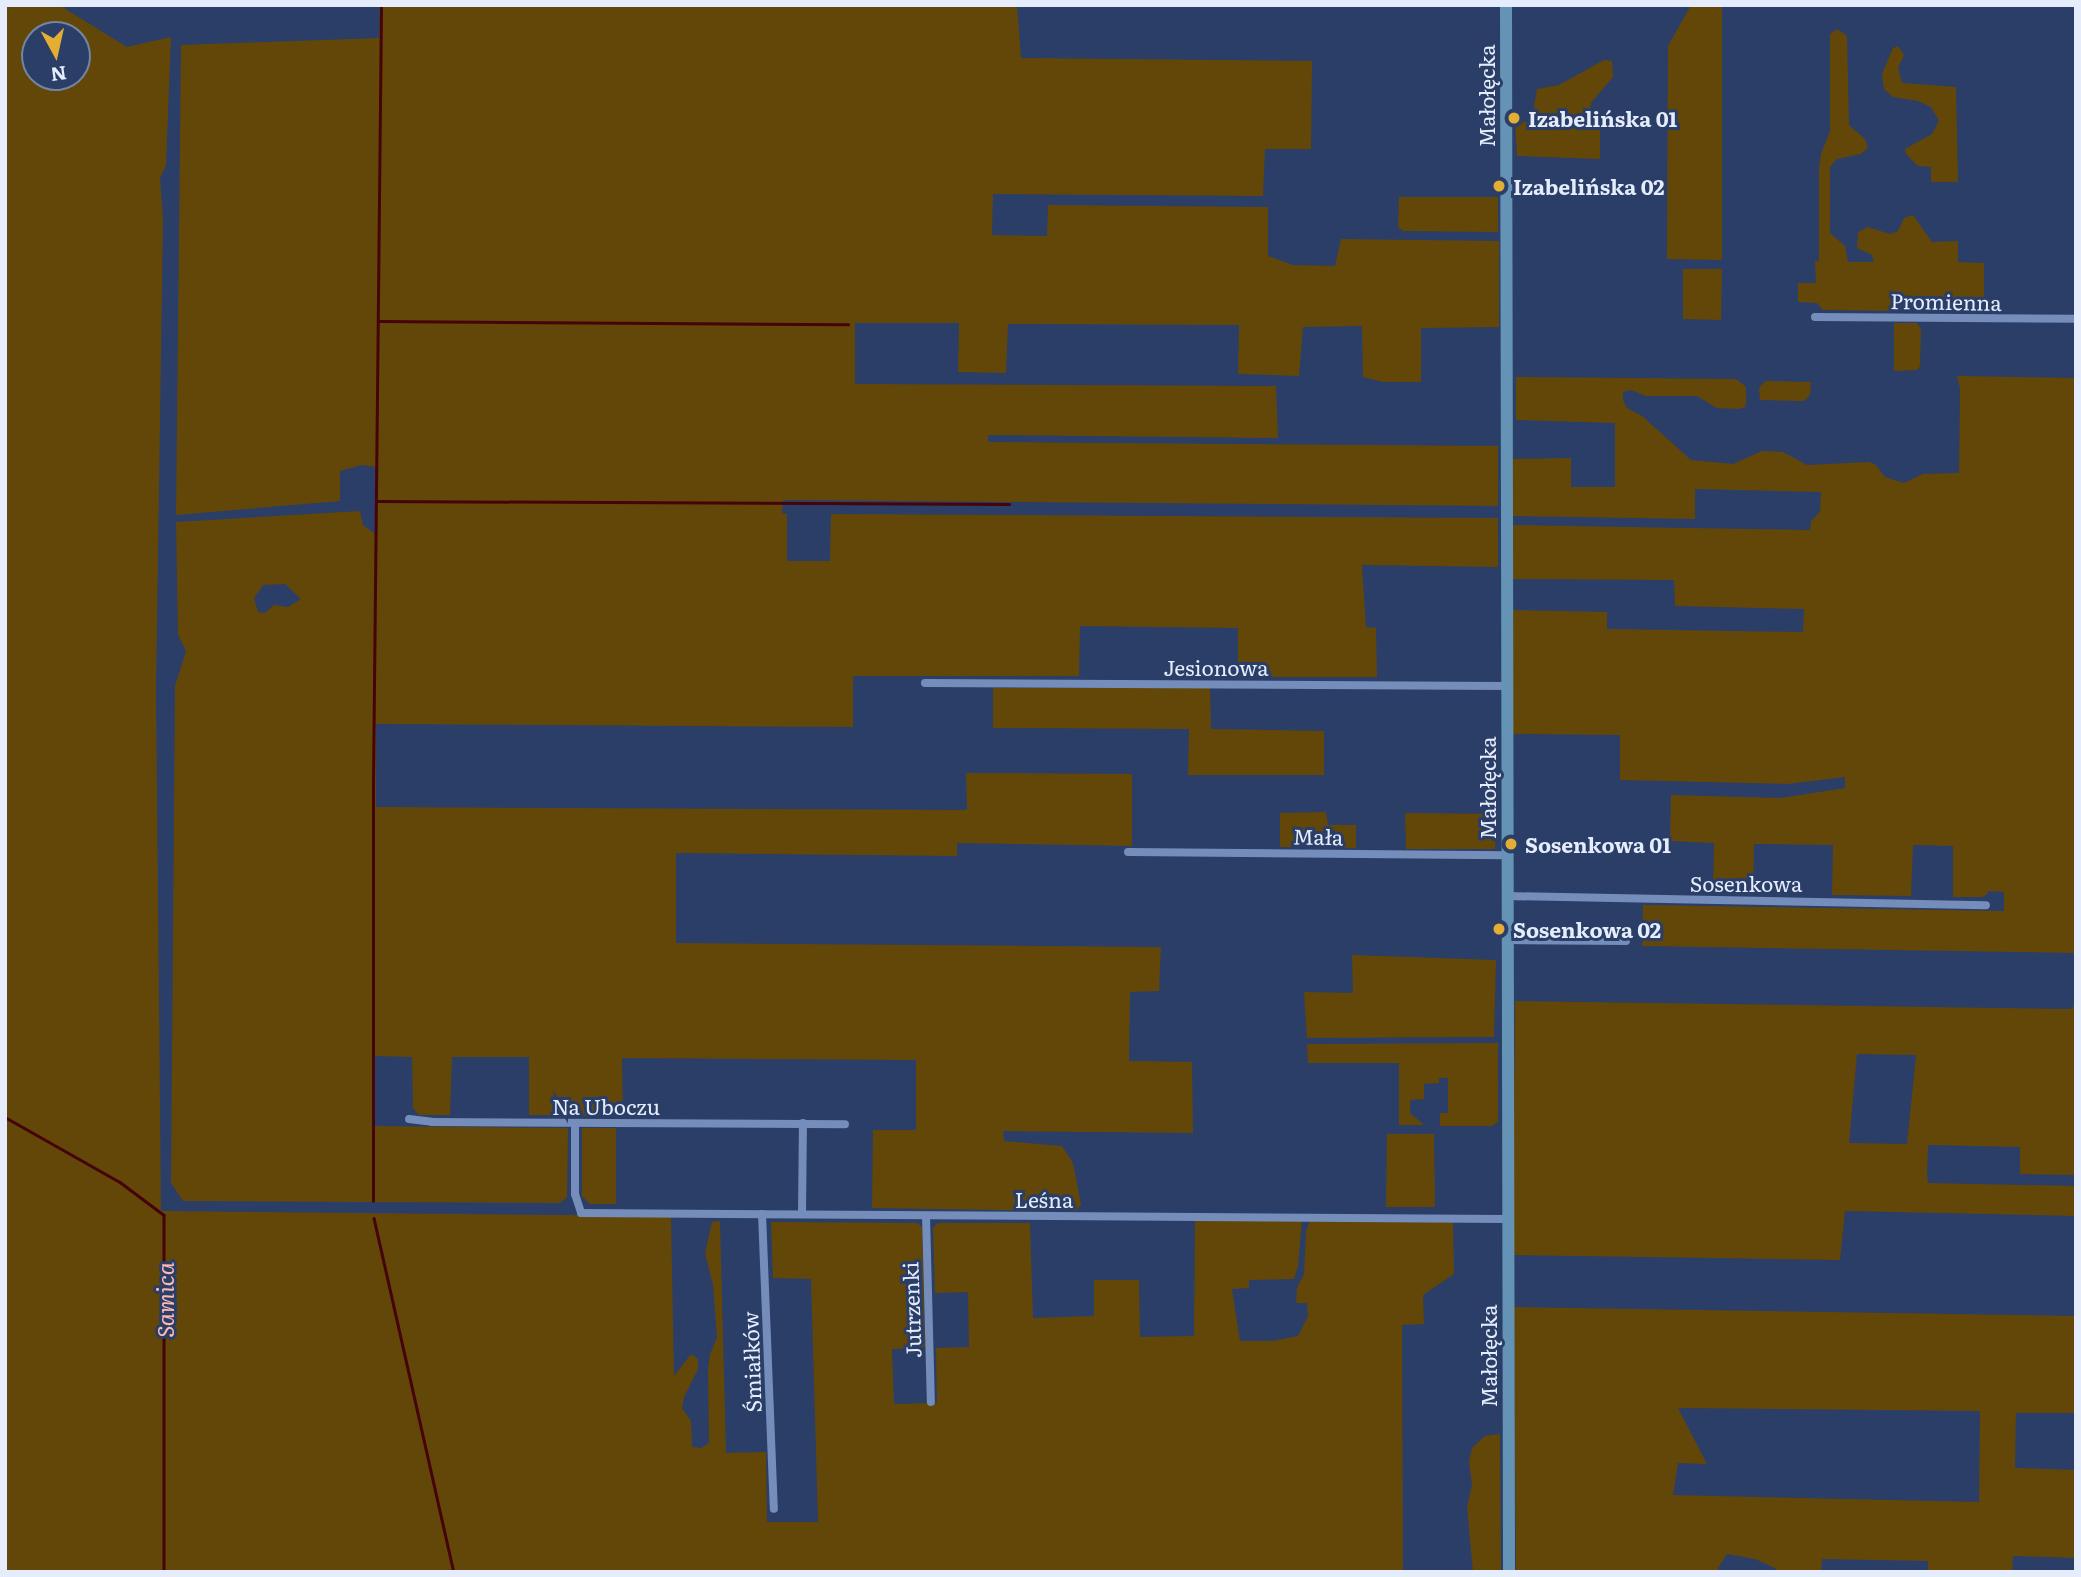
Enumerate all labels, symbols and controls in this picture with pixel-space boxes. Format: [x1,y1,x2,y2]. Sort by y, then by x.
north arrow [21,21,91,91]
street label: Małołęcka [1473,44,1499,148]
text: N [49,60,68,90]
place label: Izabelińska 01 [1528,105,1677,131]
marker: Izabelińska 01 [1506,110,1522,126]
place label: Izabelińska 02 [1513,173,1665,199]
marker: Izabelińska 02 [1491,178,1507,194]
street label: Promienna [1890,287,2002,315]
street label: Jesionowa [1163,654,1269,680]
street label: Małołęcka [1474,736,1500,840]
street label: Mała [1293,823,1343,849]
place label: Sosenkowa 01 [1525,831,1671,857]
marker: Sosenkowa 01 [1503,836,1519,852]
street label: Sosenkowa [1690,870,1802,896]
place label: Sosenkowa 02 [1513,916,1661,942]
marker: Sosenkowa 02 [1491,921,1507,937]
street label: Na Uboczu [552,1093,660,1119]
street label: Leśna [1015,1186,1073,1212]
street label: Jutrzenki [897,1261,925,1359]
water label: Samica [150,1262,178,1338]
street label: Małołęcka [1475,1304,1501,1408]
street label: Śmiałków [737,1311,765,1413]

